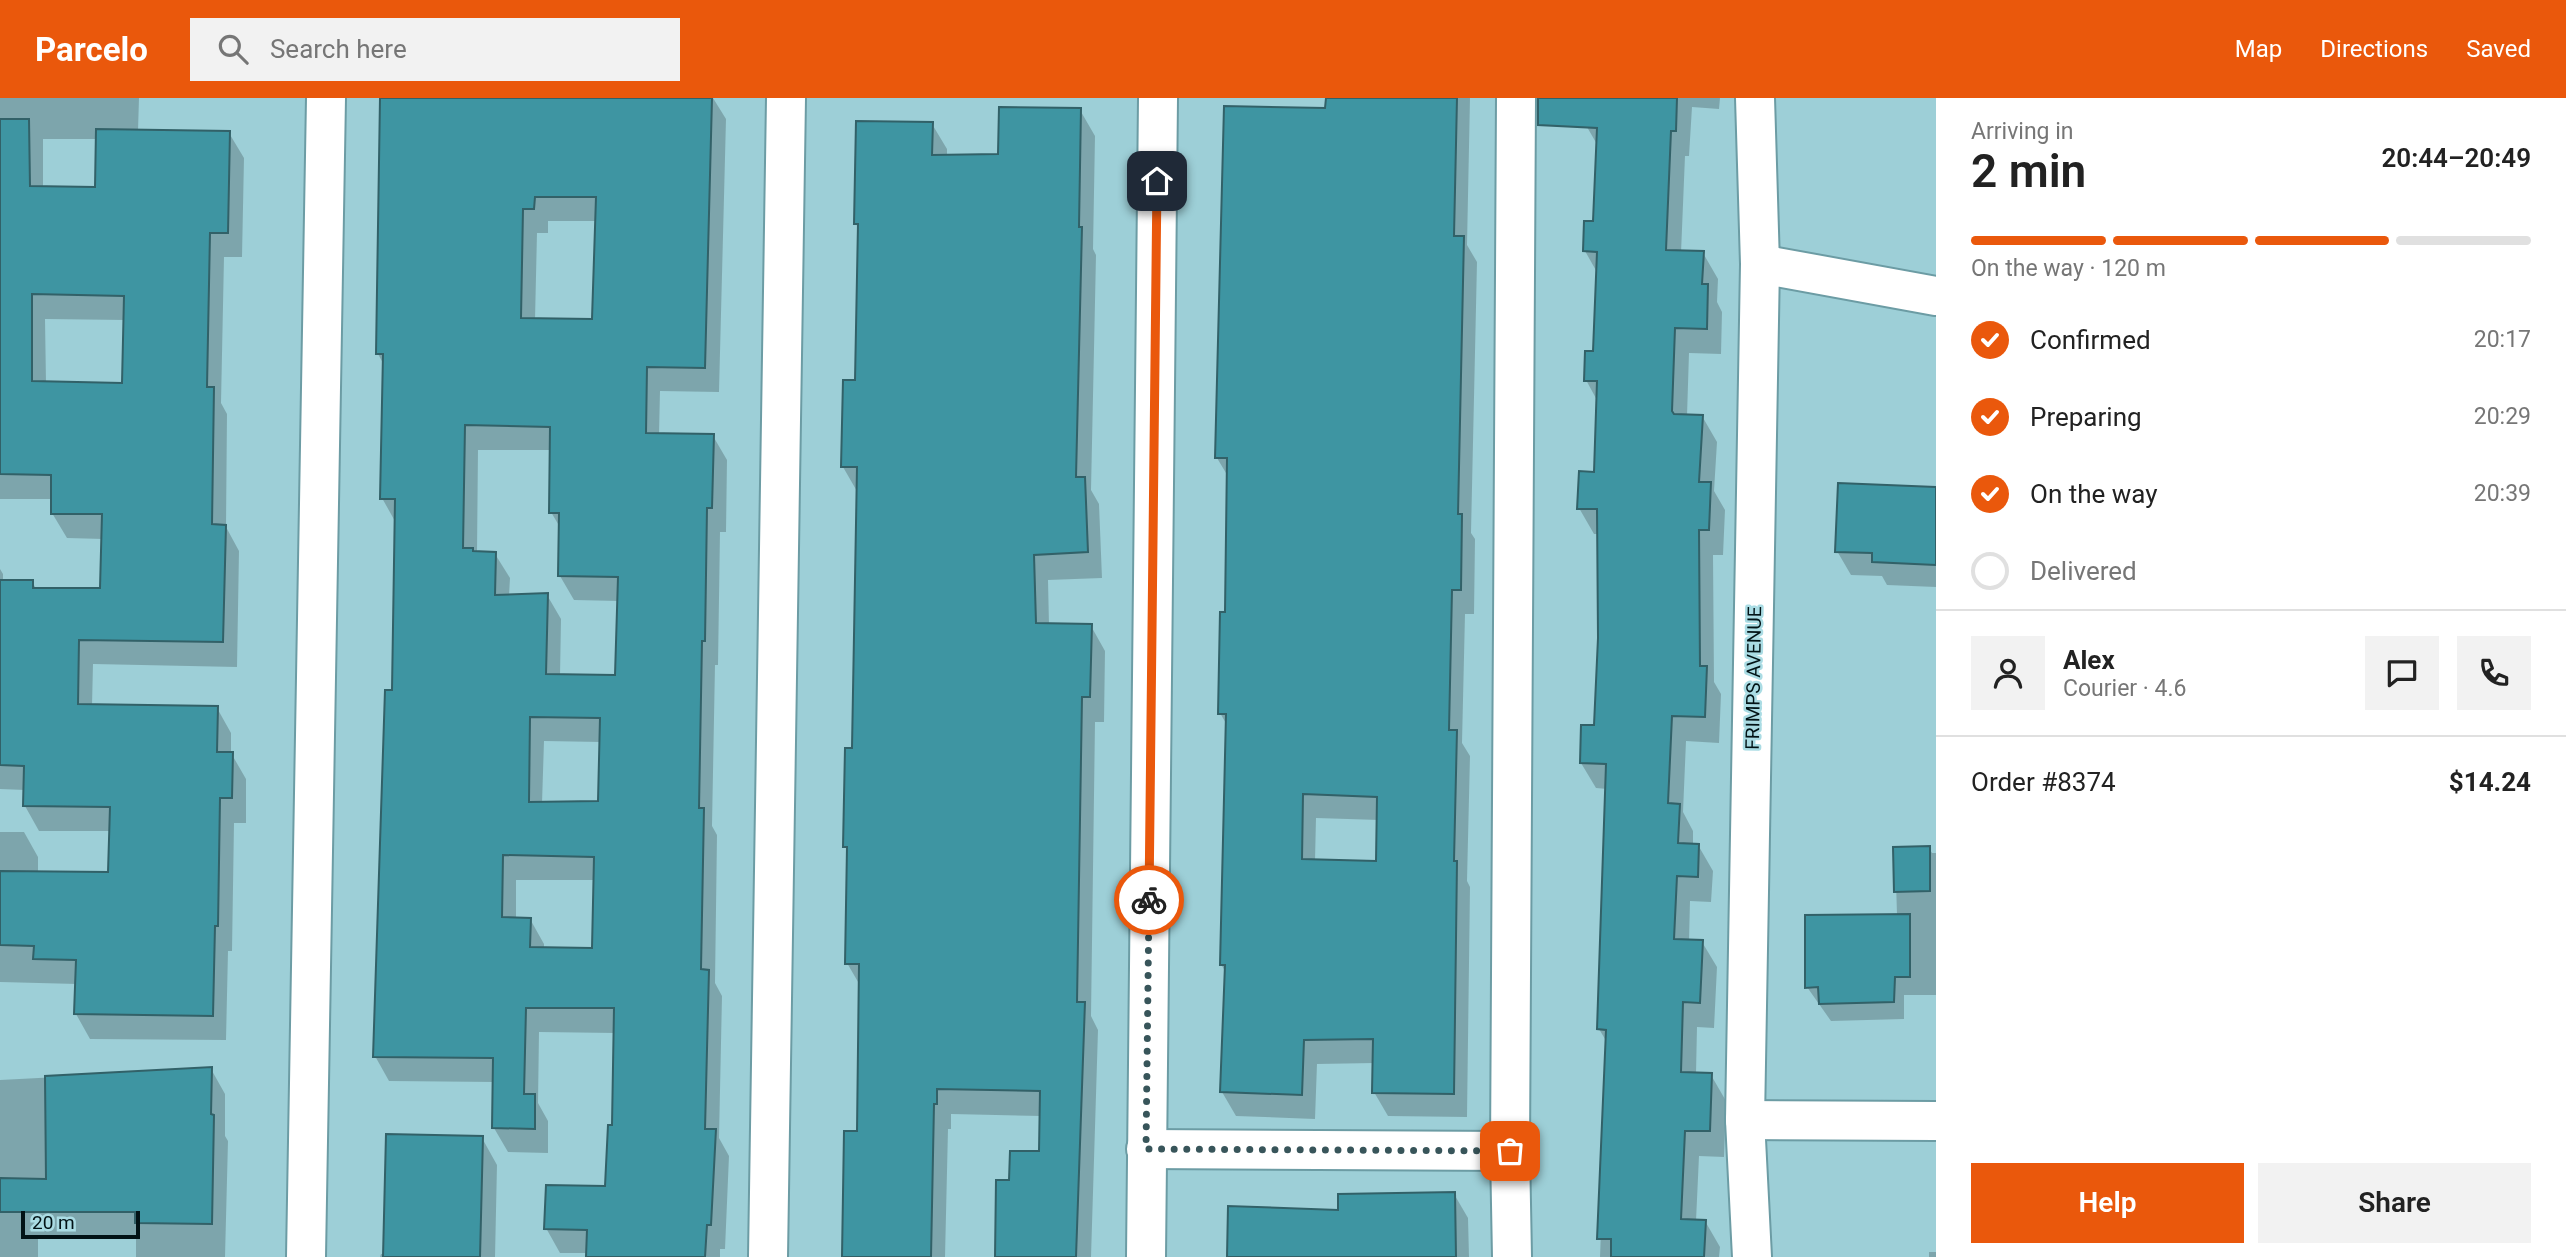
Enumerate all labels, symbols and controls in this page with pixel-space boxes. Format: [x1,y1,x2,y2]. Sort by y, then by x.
search box [190,18,680,81]
text: Parcelo [35,30,148,69]
icon: search [214,30,252,68]
text: Search here [270,34,407,64]
text: Map [2235,35,2282,63]
text: Directions [2320,35,2428,63]
text: Saved [2466,35,2531,63]
text: Arriving in [1971,118,2074,145]
text: 20:44–20:49 [2381,143,2531,173]
text: 2 min [1971,144,2086,198]
pin [1127,151,1187,211]
icon: home [1138,162,1176,200]
text: On the way · 120 m [1971,255,2166,282]
icon: check [1971,321,2009,359]
text: Confirmed [2030,325,2151,355]
text: 20:17 [2474,326,2531,353]
icon: check [1971,398,2009,436]
text: Preparing [2030,402,2142,432]
text: 20:29 [2474,403,2531,430]
icon: check [1971,475,2009,513]
text: On the way [2030,479,2158,509]
text: 20:39 [2474,480,2531,507]
text: Delivered [2030,556,2137,586]
street label: FRIMPS AVENUE [1741,606,1766,750]
button: person [1971,636,2045,710]
button: chat [2365,636,2439,710]
button: phone [2457,636,2531,710]
text: Alex [2063,645,2115,675]
text: Courier · 4.6 [2063,675,2186,702]
text: Order #8374 [1971,767,2116,797]
text: $14.24 [2449,767,2531,797]
courier [1114,865,1184,935]
icon: bike [1130,881,1168,919]
pin [1480,1121,1540,1181]
icon: bag [1491,1132,1529,1170]
button: Help [1971,1163,2244,1243]
button: Share [2258,1163,2531,1243]
scale bar [21,1208,140,1240]
text: 20 m [32,1211,75,1234]

